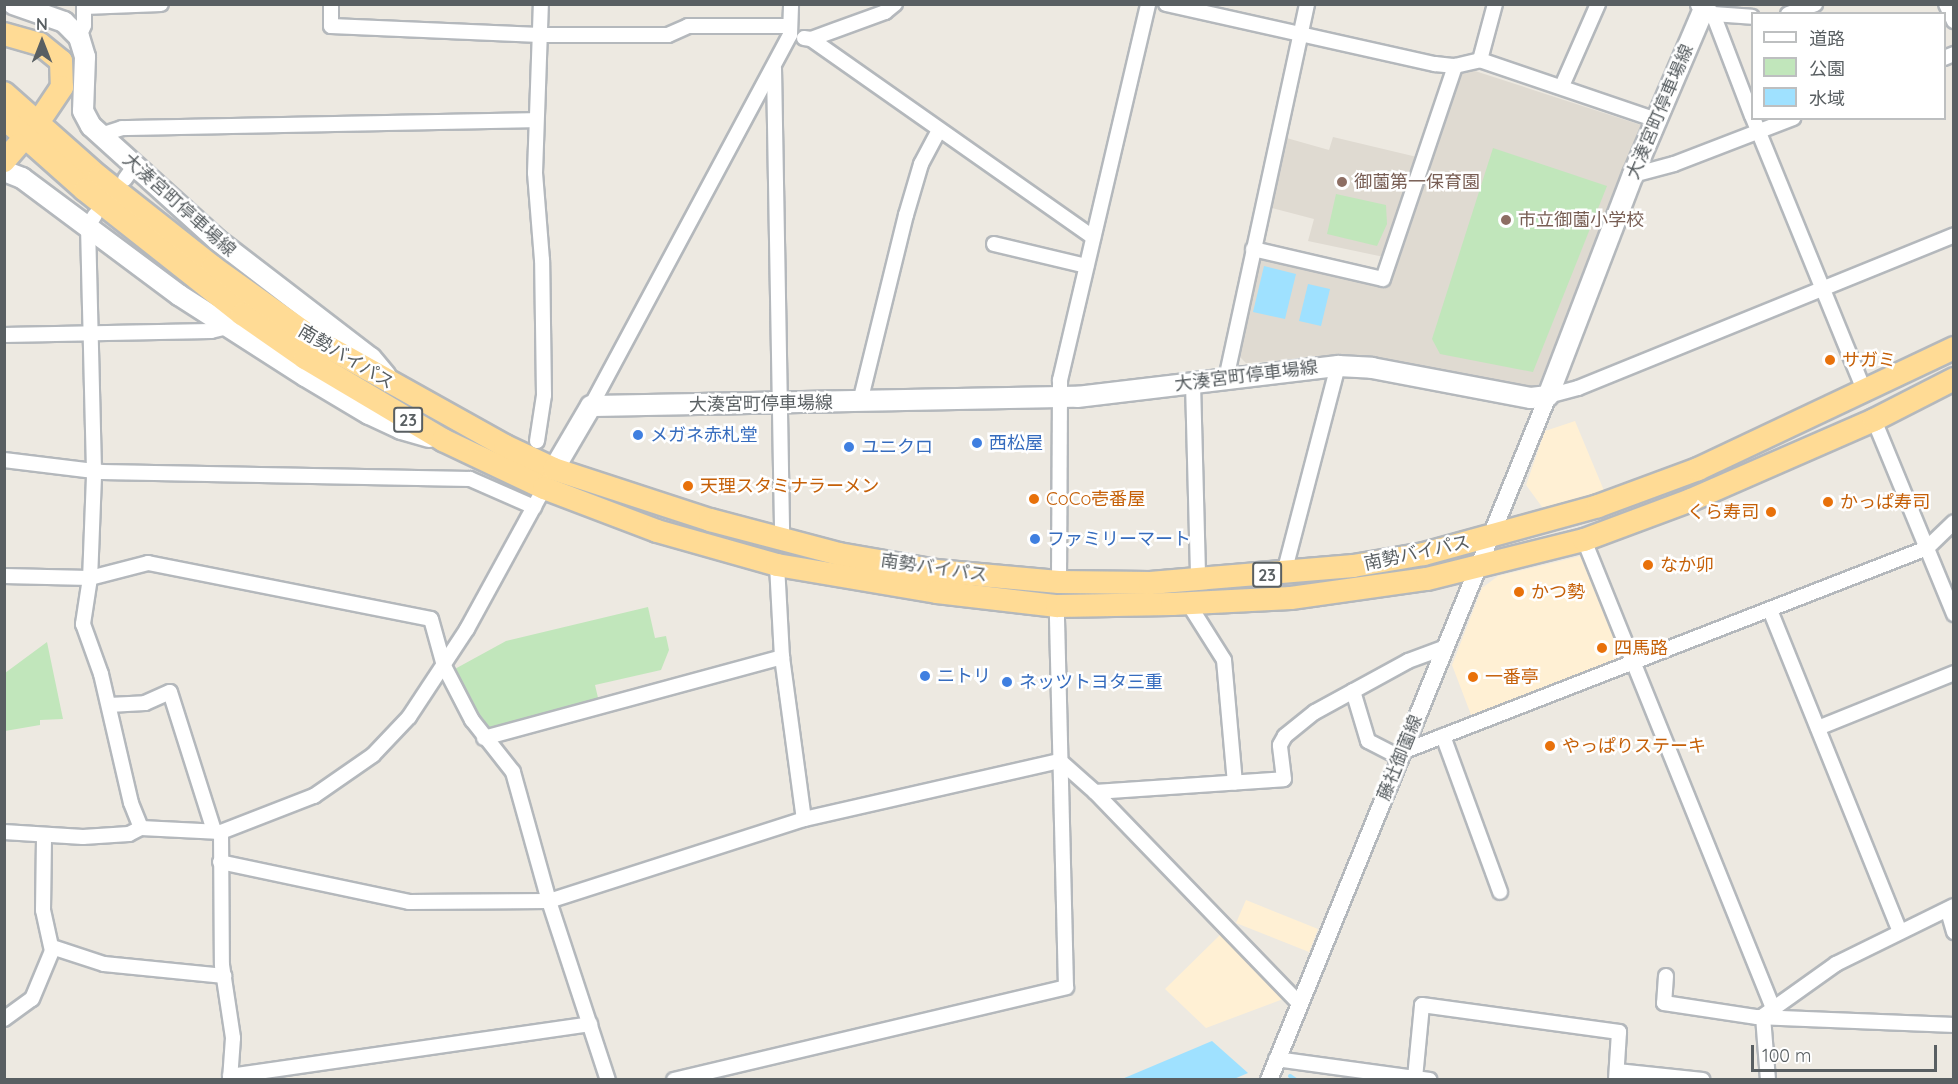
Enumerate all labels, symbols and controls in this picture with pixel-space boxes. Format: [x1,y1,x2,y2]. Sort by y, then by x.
north arrow [12,12,72,72]
legend [1751,12,1946,120]
text: N [36,14,48,34]
text: 道路 [1809,27,1845,50]
street label: 大湊宮町停車場線 [1622,42,1698,182]
text: 公園 [1809,57,1845,80]
text: 水域 [1809,87,1845,110]
street label: 大湊宮町停車場線 [118,149,240,261]
place label: 御薗第一保育園 [1354,171,1480,193]
marker: 御薗第一保育園 [1335,175,1349,189]
place label: 市立御薗小学校 [1518,209,1644,231]
marker: 市立御薗小学校 [1499,213,1513,227]
street label: 南勢バイパス [294,320,398,394]
place label: サガミ [1842,349,1896,371]
marker: サガミ [1823,353,1837,367]
street label: 大湊宮町停車場線 [1173,357,1319,395]
street label: 大湊宮町停車場線 [689,392,833,416]
road number: 23 [393,407,423,433]
place label: メガネ赤札堂 [650,424,758,446]
marker: メガネ赤札堂 [631,428,645,442]
place label: 西松屋 [989,432,1043,454]
place label: ユニクロ [861,436,933,458]
marker: 西松屋 [970,436,984,450]
marker: ユニクロ [842,440,856,454]
place label: 天理スタミナラーメン [700,475,880,497]
marker: 天理スタミナラーメン [681,479,695,493]
place label: CoCo壱番屋 [1046,488,1145,510]
place label: かっぱ寿司 [1840,491,1930,513]
marker: CoCo壱番屋 [1027,492,1041,506]
marker: かっぱ寿司 [1821,495,1835,509]
place label: くら寿司 [1687,501,1759,523]
marker: くら寿司 [1764,505,1778,519]
place label: ファミリーマート [1047,528,1191,550]
street label: 南勢バイパス [1362,531,1472,575]
marker: ファミリーマート [1028,532,1042,546]
street label: 南勢バイパス [879,550,989,586]
place label: なか卯 [1660,554,1714,576]
marker: なか卯 [1641,558,1655,572]
road number: 23 [1252,562,1282,588]
place label: かつ勢 [1531,581,1585,603]
marker: かつ勢 [1512,585,1526,599]
place label: 四馬路 [1614,637,1668,659]
marker: 四馬路 [1595,641,1609,655]
place label: ニトリ [937,665,991,687]
place label: 一番亭 [1485,666,1539,688]
marker: ニトリ [918,669,932,683]
marker: 一番亭 [1466,670,1480,684]
place label: ネッツトヨタ三重 [1019,671,1163,693]
marker: ネッツトヨタ三重 [1000,675,1014,689]
street label: 藤社御薗線 [1373,712,1427,804]
place label: やっぱりステーキ [1562,735,1706,757]
marker: やっぱりステーキ [1543,739,1557,753]
scale bar [1754,1033,1940,1071]
text: 100 m [1762,1044,1811,1067]

